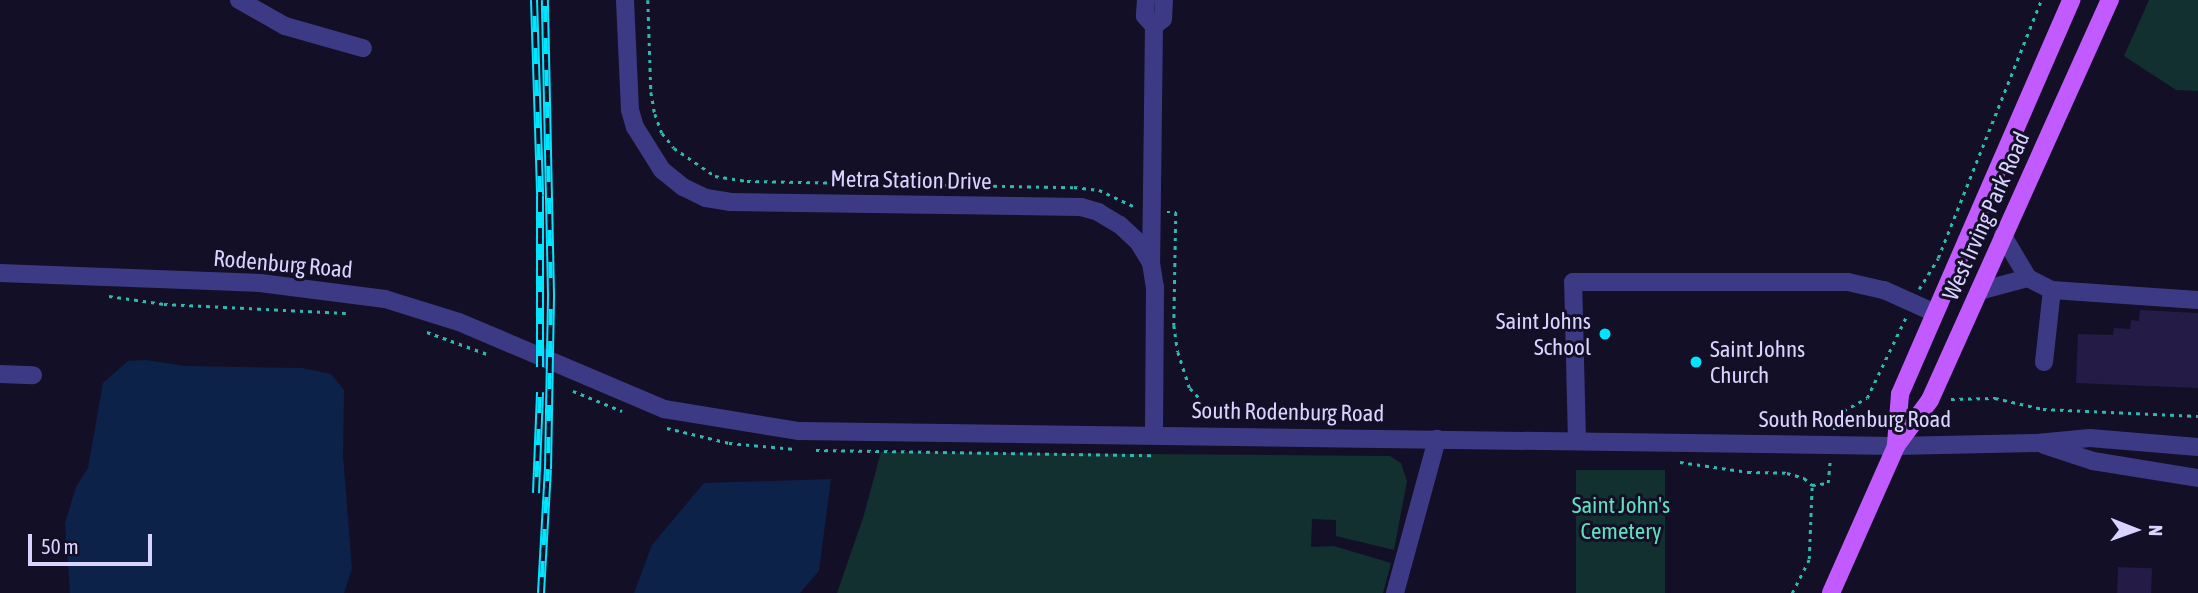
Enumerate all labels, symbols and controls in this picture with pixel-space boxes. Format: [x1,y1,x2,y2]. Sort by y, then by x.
street label: West Irving Park Road [1937,128,2035,304]
street label: Metra Station Drive [830,165,992,195]
street label: Rodenburg Road [212,244,354,284]
place label: Saint Johns School [1496,307,1591,361]
marker: Saint Johns School [1597,326,1613,342]
place label: Saint Johns Church [1710,335,1805,389]
marker: Saint Johns Church [1688,354,1704,370]
street label: South Rodenburg Road [1192,397,1384,427]
street label: South Rodenburg Road [1759,405,1951,433]
park label: Saint John's Cemetery [1572,491,1670,545]
north arrow [2100,495,2170,565]
scale bar [32,520,156,564]
text: N [2145,525,2167,536]
text: 50 m [41,534,79,558]

